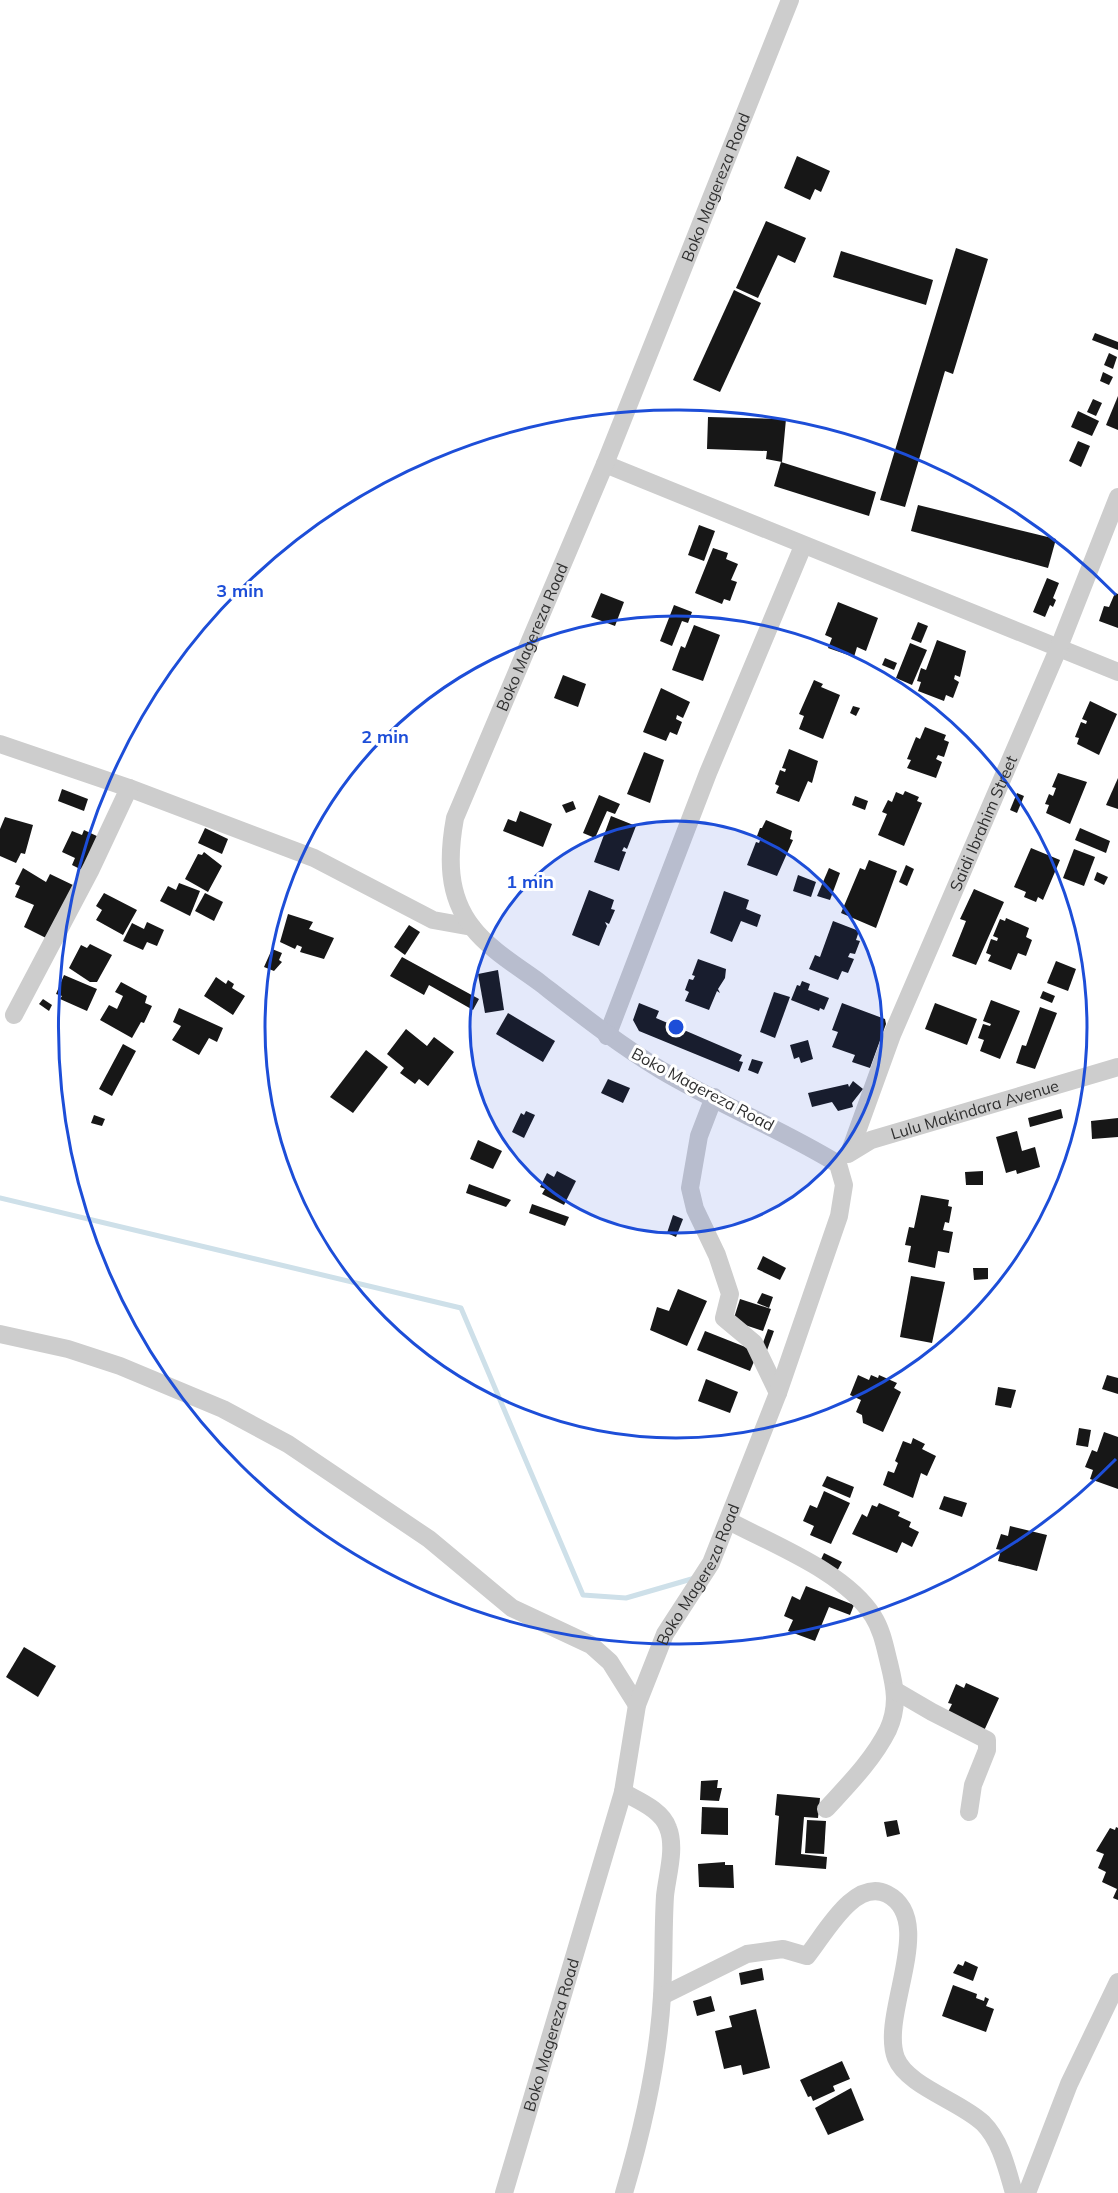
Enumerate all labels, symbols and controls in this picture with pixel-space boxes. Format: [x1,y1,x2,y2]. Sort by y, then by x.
street label: Boko Magereza Road [677,110,754,264]
street label: Boko Magereza Road [492,560,572,714]
text: 3 min [216,579,264,602]
text: 2 min [361,725,409,748]
street label: Saidi Ibrahim Street [945,752,1021,894]
text: 1 min [506,870,554,893]
centre of rings [666,1017,686,1037]
street label: Boko Magereza Road [628,1043,778,1135]
street label: Lulu Makindara Avenue [888,1075,1061,1144]
street label: Boko Magereza Road [652,1501,743,1648]
street label: Boko Magereza Road [519,1956,583,2114]

